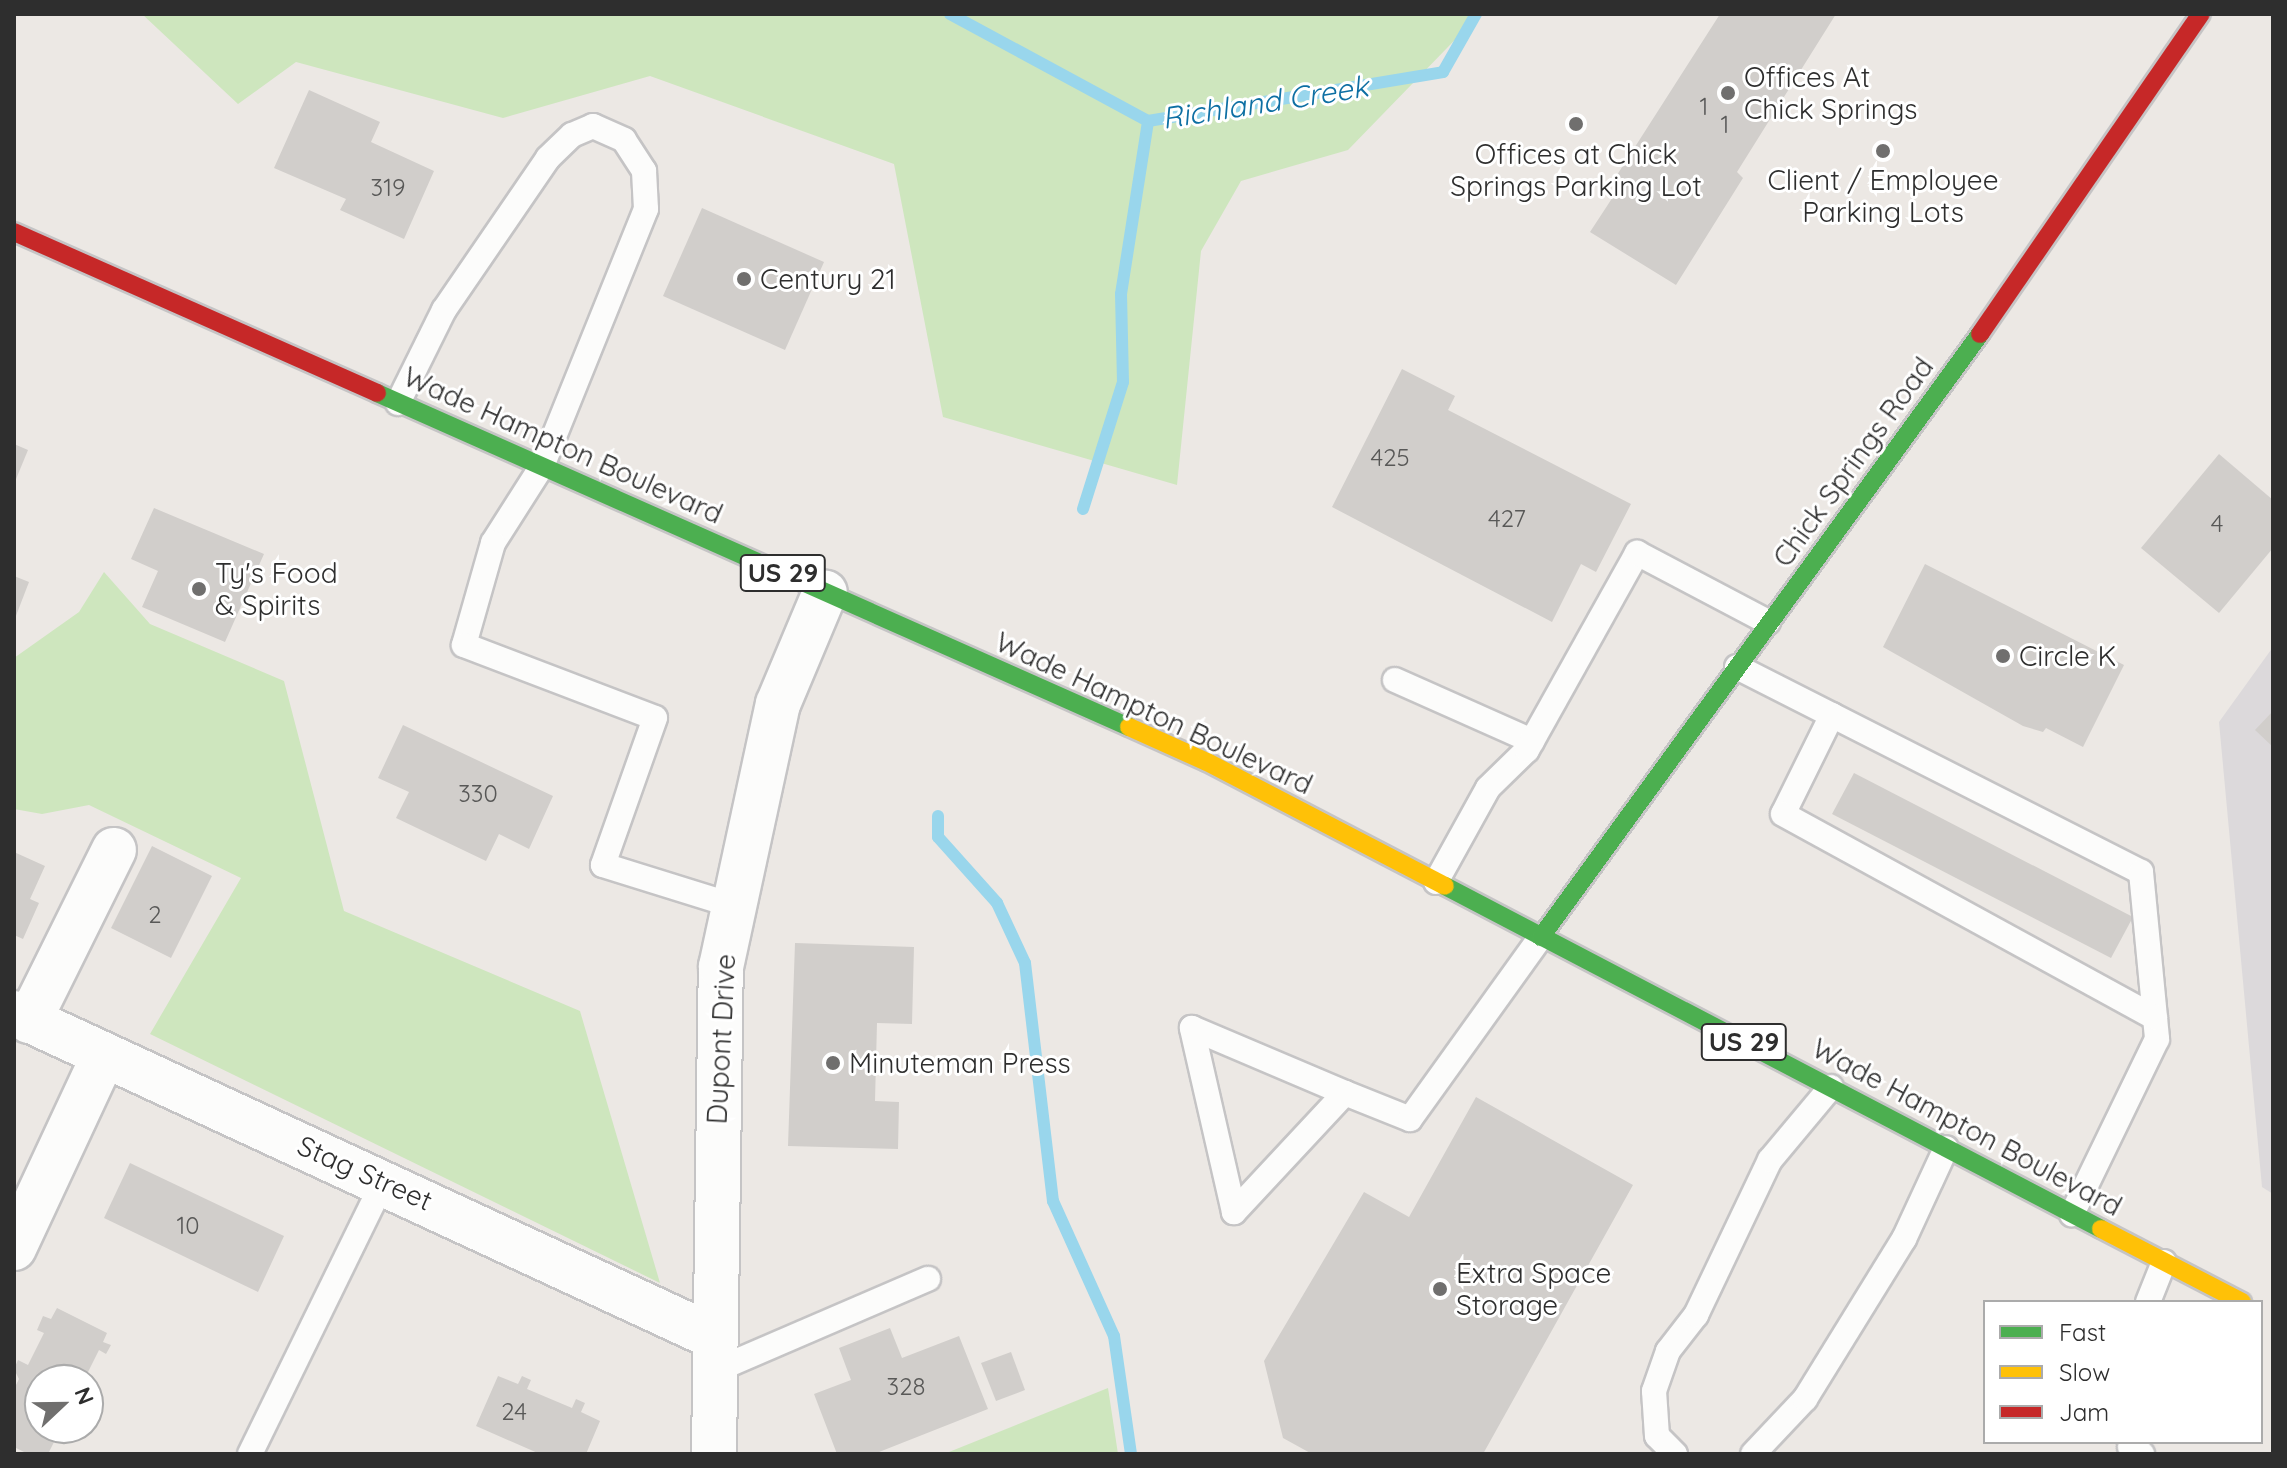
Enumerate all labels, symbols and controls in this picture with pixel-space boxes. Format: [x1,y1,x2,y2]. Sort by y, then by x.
place label: Offices At Chick Springs [1744,60,1917,126]
water label: Richland Creek [1159,68,1371,136]
marker: Offices At Chick Springs [1719,84,1737,102]
house number: 1 [1700,93,1708,121]
house number: 1 [1721,111,1729,139]
marker: Offices at Chick Springs Parking Lot [1567,115,1585,133]
place label: Offices at Chick Springs Parking Lot [1450,137,1702,203]
marker: Client / Employee Parking Lots [1874,142,1892,160]
place label: Client / Employee Parking Lots [1768,163,1998,229]
house number: 319 [371,174,405,202]
place label: Century 21 [760,262,896,296]
marker: Century 21 [735,270,753,288]
street label: Chick Springs Road [1766,351,1940,573]
street label: Wade Hampton Boulevard [398,359,728,531]
house number: 425 [1370,444,1410,472]
house number: 427 [1488,505,1526,533]
house number: 4 [2211,510,2223,538]
road number: US 29 [739,551,827,595]
place label: Ty's Food & Spirits [215,556,338,622]
marker: Ty's Food & Spirits [190,580,208,598]
street label: Wade Hampton Boulevard [990,625,1318,801]
place label: Circle K [2019,639,2116,673]
marker: Circle K [1994,647,2012,665]
house number: 330 [458,780,498,808]
house number: 2 [148,901,162,929]
street label: Dupont Drive [700,953,742,1125]
road number: US 29 [1700,1020,1788,1064]
street label: Wade Hampton Boulevard [1807,1031,2127,1223]
place label: Minuteman Press [849,1046,1071,1080]
marker: Minuteman Press [824,1054,842,1072]
street label: Stag Street [292,1128,438,1218]
house number: 10 [176,1212,200,1240]
place label: Extra Space Storage [1456,1256,1611,1322]
marker: Extra Space Storage [1431,1280,1449,1298]
legend [1983,1300,2263,1444]
text: Fast [2059,1317,2106,1347]
text: Slow [2059,1357,2110,1387]
north arrow [24,1364,104,1444]
house number: 328 [887,1373,925,1401]
text: N [68,1383,100,1408]
text: Jam [2059,1397,2109,1427]
house number: 24 [501,1398,527,1426]

